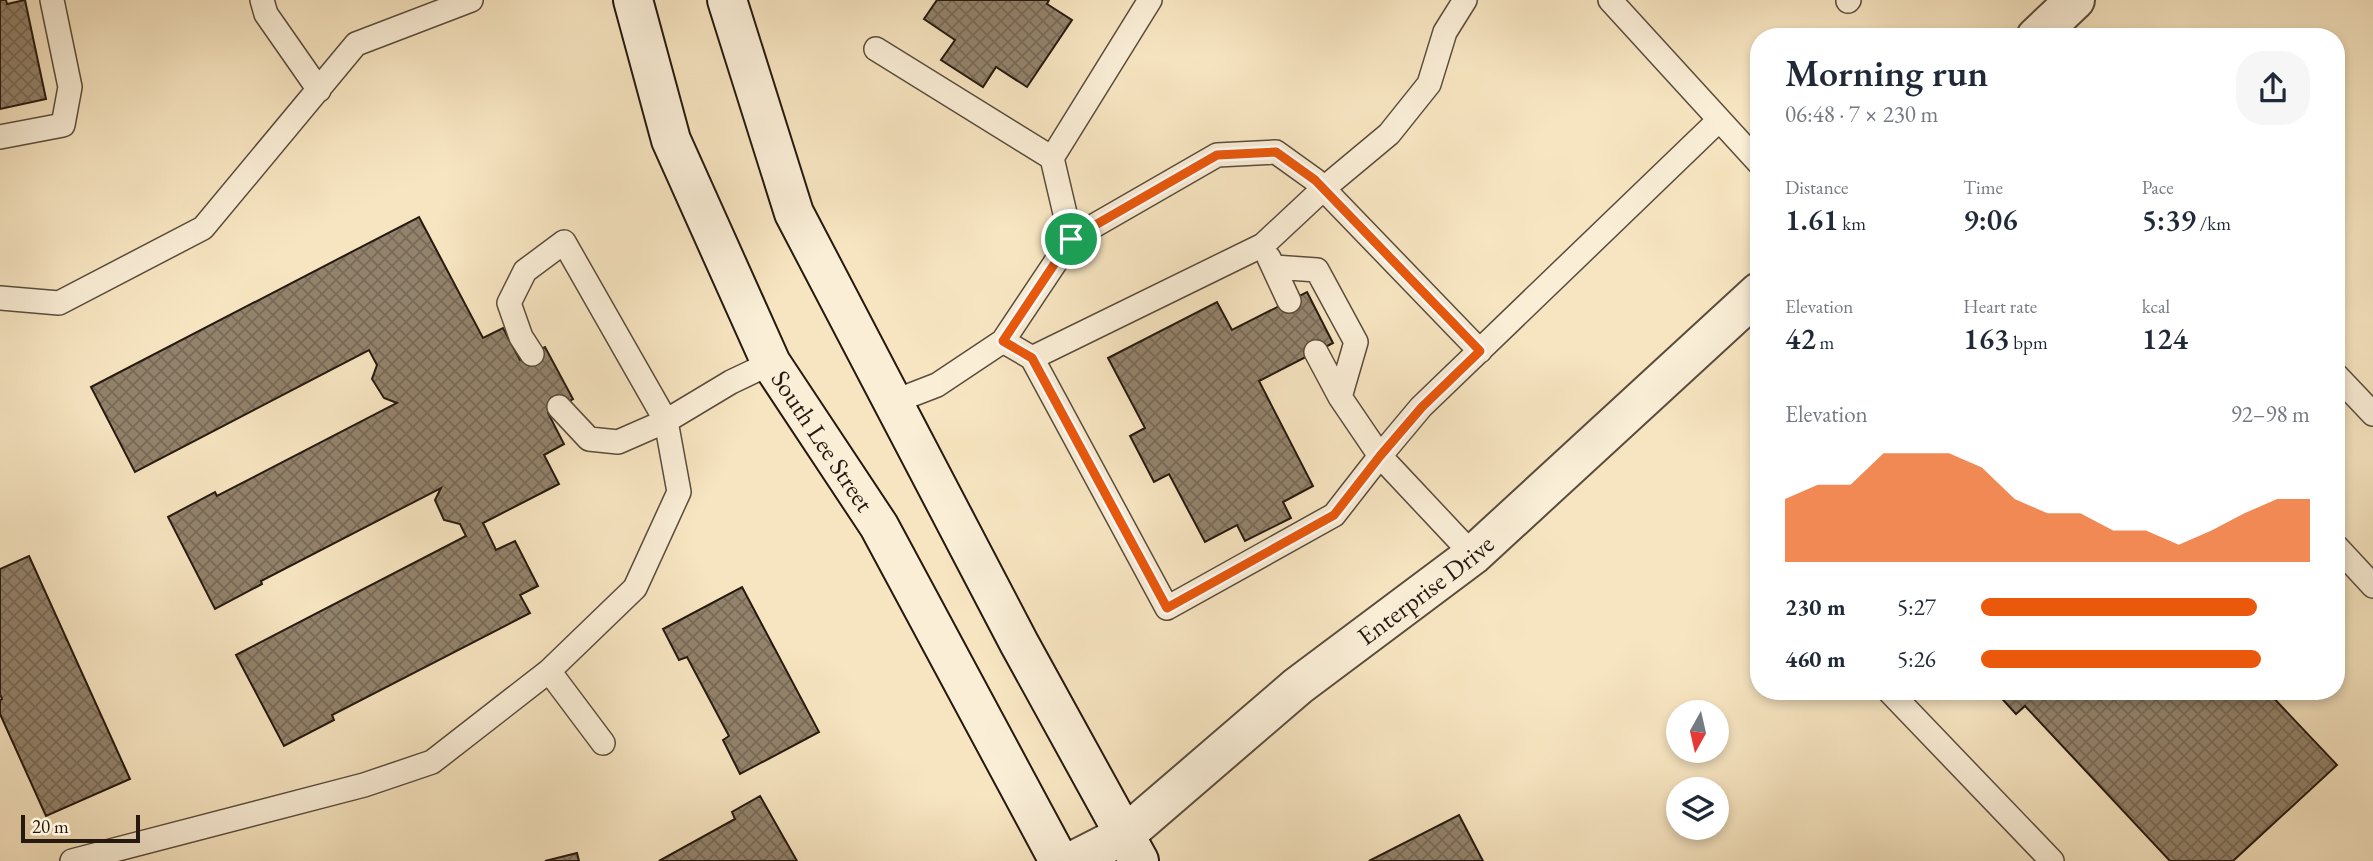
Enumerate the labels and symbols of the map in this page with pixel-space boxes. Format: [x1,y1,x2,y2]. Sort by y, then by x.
pin [1041,209,1101,269]
street label: South Lee Street [763,364,882,518]
street label: Enterprise Drive [1350,527,1501,653]
north arrow [1666,700,1729,763]
scale bar [21,812,140,844]

